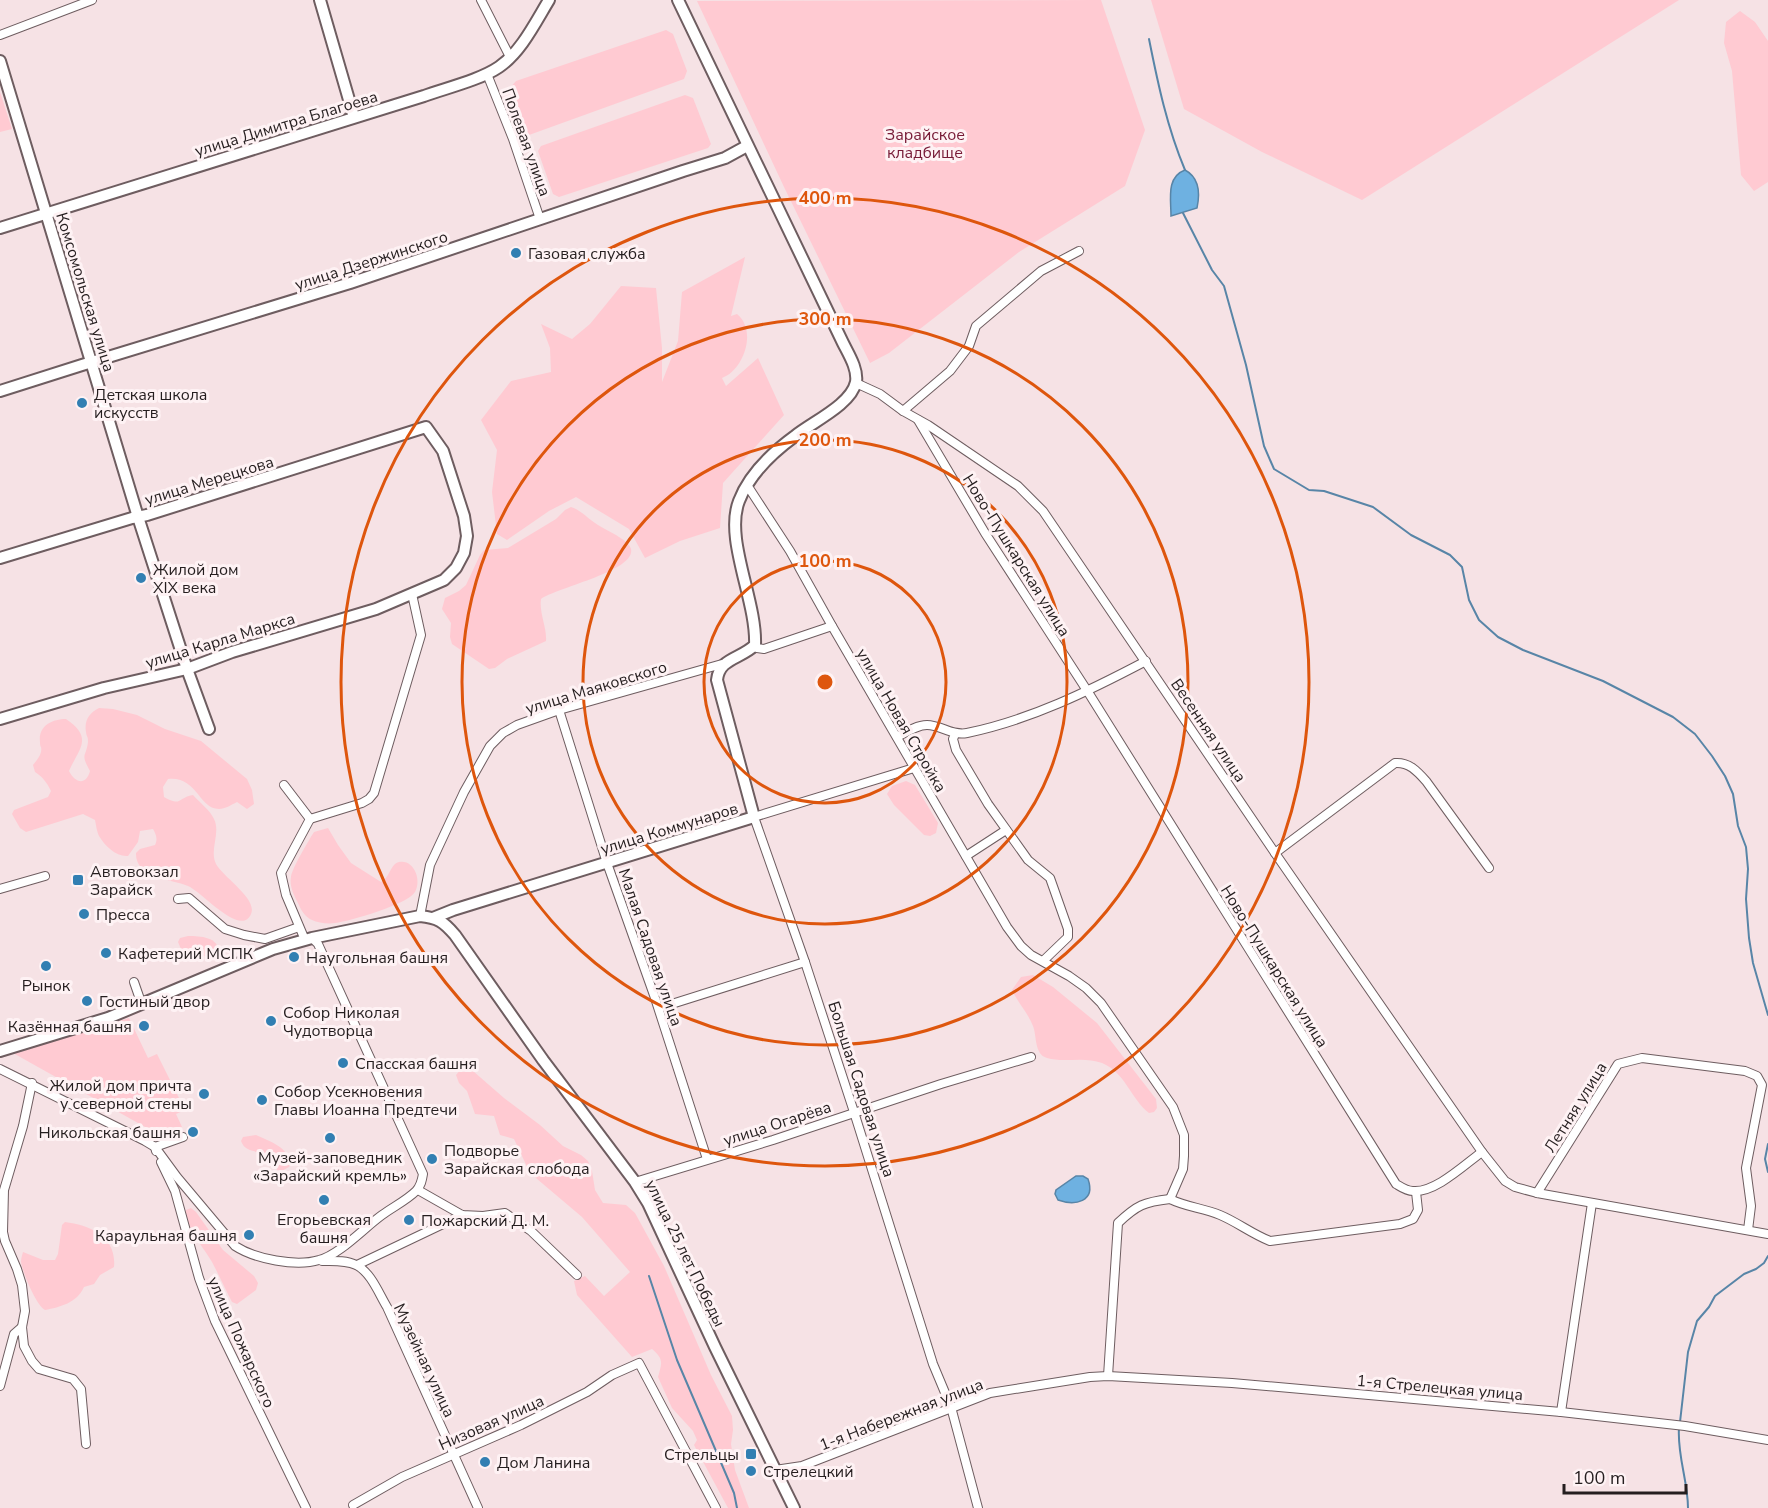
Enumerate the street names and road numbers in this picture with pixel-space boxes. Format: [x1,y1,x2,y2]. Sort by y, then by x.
street label: Полевая улица [496,85,556,199]
street label: улица Димитра Благоева [192,86,380,162]
street label: Комсомольская улица [50,210,120,375]
street label: улица Дзержинского [292,226,451,296]
street label: улица Мерецкова [142,451,276,511]
street label: Ново-Пушкарская улица [957,470,1075,641]
street label: улица Карла Маркса [143,608,298,674]
street label: улица Новая Стройка [851,644,951,797]
street label: улица Маяковского [523,656,670,720]
street label: Весенняя улица [1165,674,1251,787]
street label: улица Коммунаров [598,798,741,860]
street label: Малая Садовая улица [613,866,687,1029]
street label: Ново-Пушкарская улица [1215,881,1333,1052]
street label: Большая Садовая улица [822,998,900,1180]
street label: Летняя улица [1539,1058,1612,1157]
street label: улица Огарёва [721,1096,834,1152]
street label: улица 25 лет Победы [640,1176,730,1331]
street label: улица Пожарского [202,1273,280,1412]
street label: Музейная улица [388,1300,460,1421]
street label: 1-я Стрелецкая улица [1356,1370,1524,1406]
street label: 1-я Набережная улица [816,1374,986,1456]
street label: Низовая улица [435,1390,548,1456]

